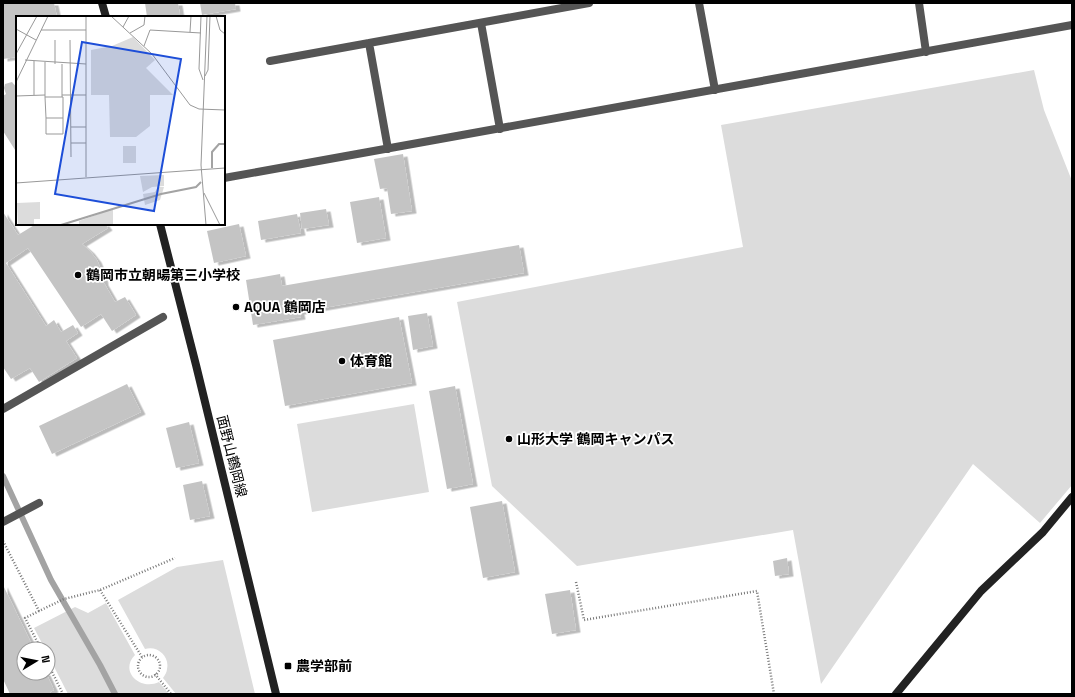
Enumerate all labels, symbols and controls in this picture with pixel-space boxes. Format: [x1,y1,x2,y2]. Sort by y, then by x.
inset map [16,16,225,225]
place label: 鶴岡市立朝暘第三小学校 [86,266,240,284]
marker: 鶴岡市立朝暘第三小学校 [73,270,83,280]
place label: AQUA 鶴岡店 [244,298,326,316]
marker: AQUA 鶴岡店 [231,302,241,312]
place label: 体育館 [350,352,392,370]
marker: 体育館 [337,356,347,366]
street label: 面野山鶴岡線 [213,413,251,499]
place label: 山形大学 鶴岡キャンパス [517,430,675,448]
marker: 山形大学 鶴岡キャンパス [504,434,514,444]
north arrow [16,641,56,681]
text: N [38,654,53,664]
place label: 農学部前 [296,657,352,675]
marker: 農学部前 [283,661,293,671]

